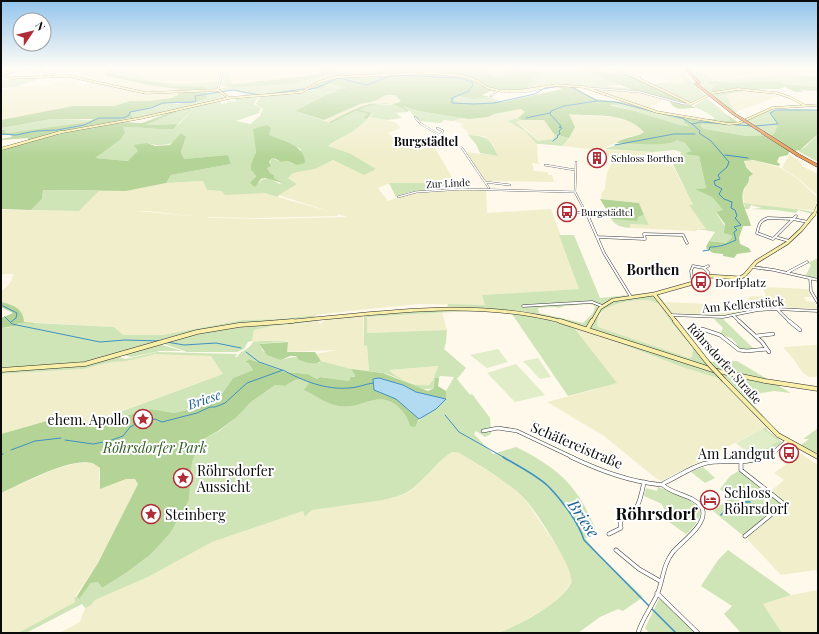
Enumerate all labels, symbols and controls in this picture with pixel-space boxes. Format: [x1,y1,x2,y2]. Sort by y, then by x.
north arrow [12,12,52,52]
text: N [32,18,49,34]
district label: Burgstädtel [394,133,459,149]
building icon: Schloss Borthen [586,147,608,169]
place label: Schloss Borthen [611,151,683,165]
street label: Zur Linde [426,175,470,191]
bus stop icon: Burgstädtel [556,201,578,223]
place label: Burgstädtel [581,205,633,219]
district label: Borthen [627,260,680,279]
bus stop icon: Dorfplatz [690,271,712,293]
place label: Dorfplatz [715,274,766,290]
street label: Am Kellerstück [700,292,785,316]
street label: Röhrsdorfer Straße [684,319,766,407]
water label: Briese [184,385,223,413]
place icon: ehem. Apollo [132,408,154,430]
place label: ehem. Apollo [48,410,129,429]
street label: Schäfereistraße [528,417,626,473]
park label: Röhrsdorfer Park [102,438,207,457]
bus stop icon: Am Landgut [778,442,800,464]
place label: Am Landgut [697,444,776,463]
place label: Röhrsdorfer Aussicht [196,461,275,496]
place icon: Röhrsdorfer Aussicht [172,467,194,489]
place label: Schloss Röhrsdorf [724,483,789,518]
hotel icon: Schloss Röhrsdorf [699,489,721,511]
water label: Briese [563,494,604,541]
district label: Röhrsdorf [616,502,698,524]
place icon: Steinberg [140,503,162,525]
place label: Steinberg [165,505,226,524]

